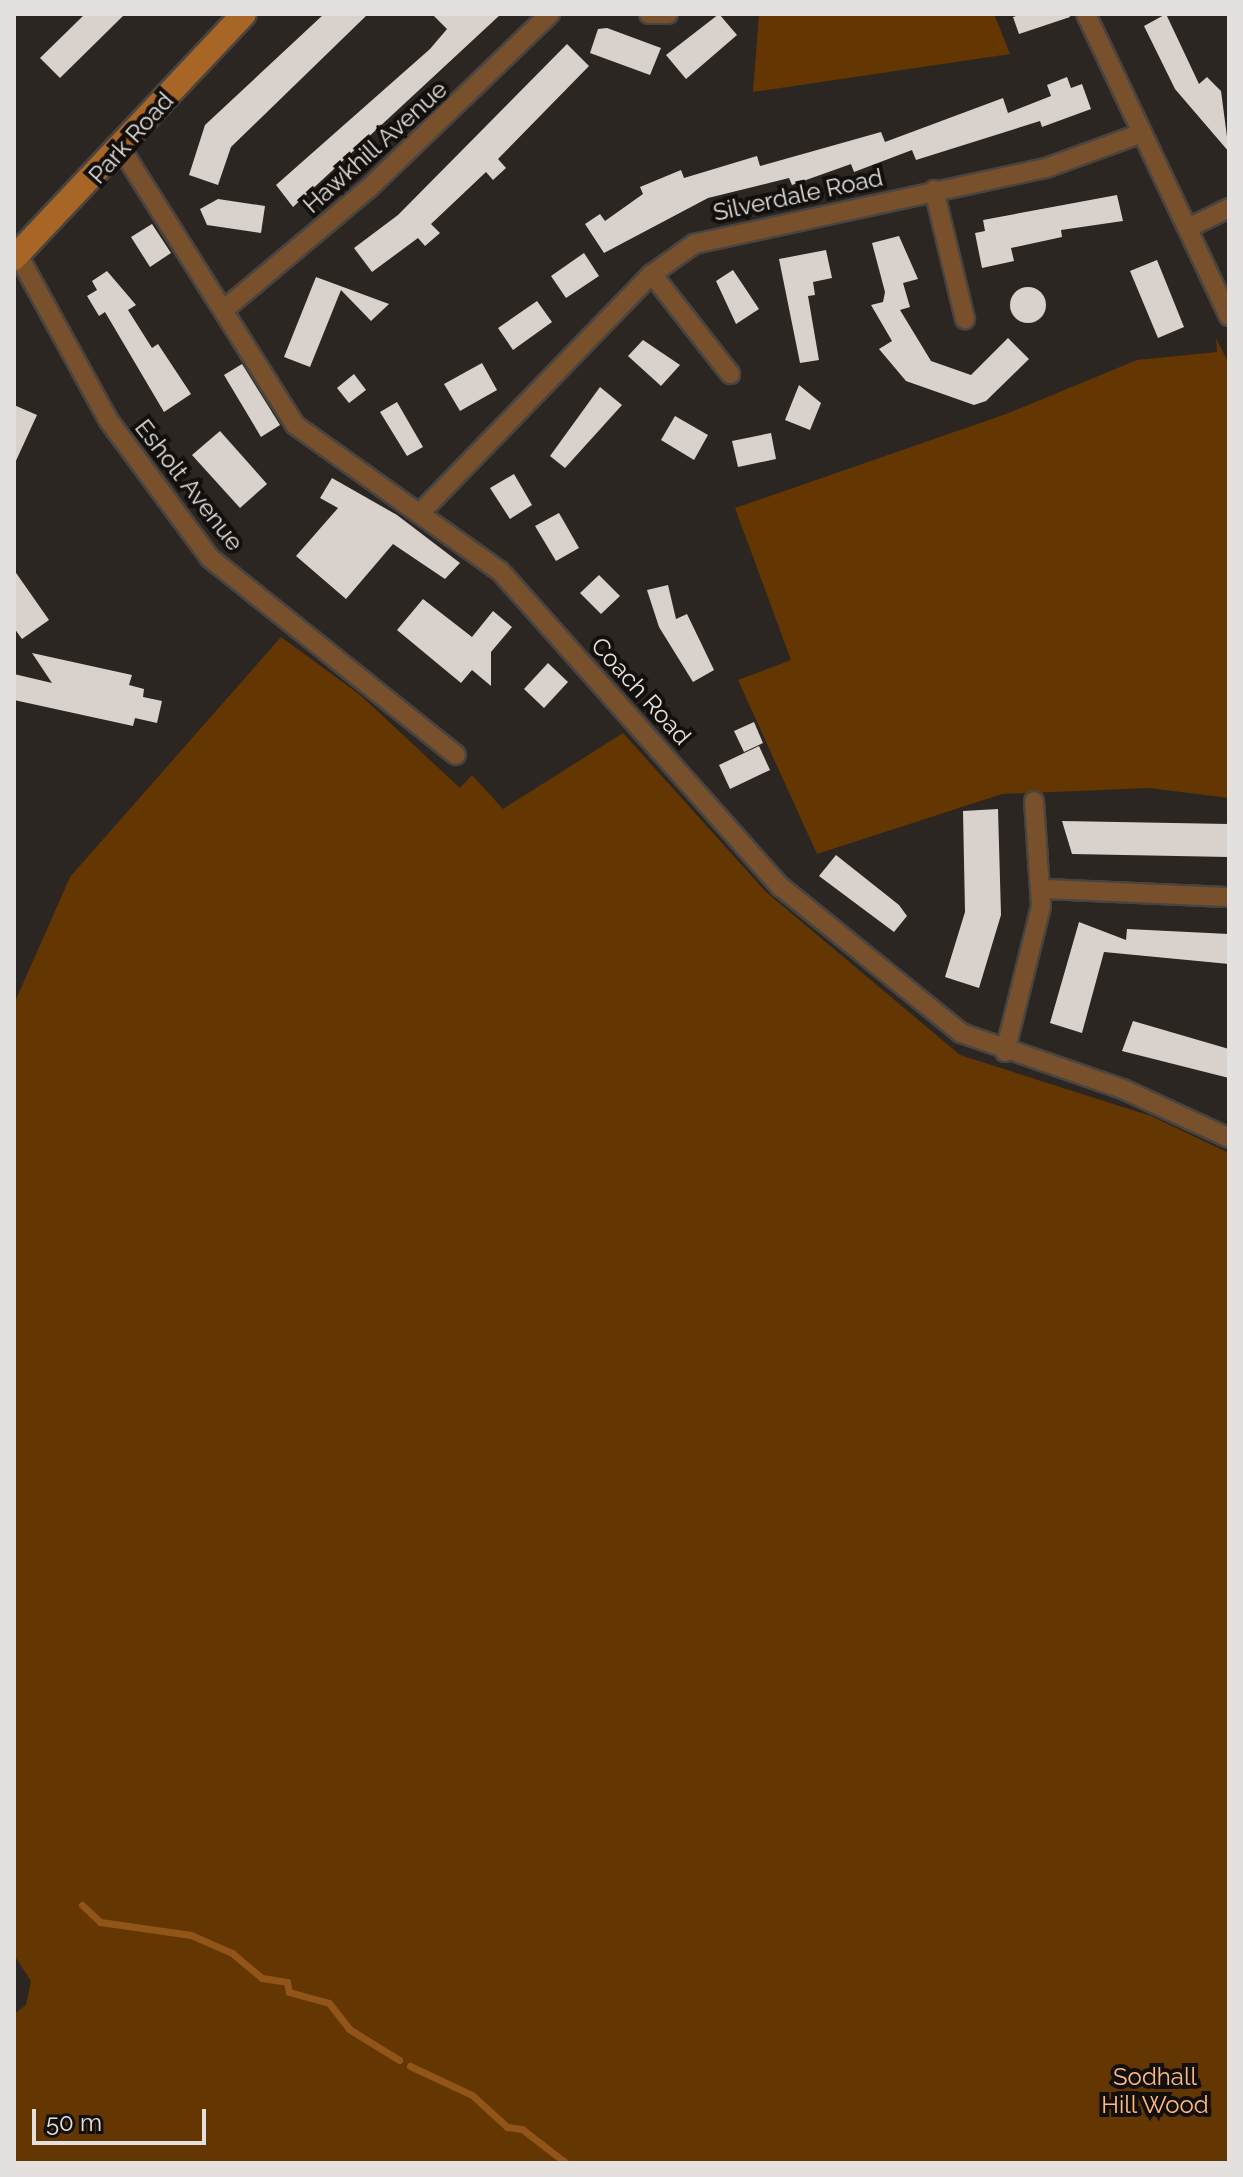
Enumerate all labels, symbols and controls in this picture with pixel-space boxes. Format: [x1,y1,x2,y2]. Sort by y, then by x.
street label: Hawkhill Avenue [297,74,453,220]
street label: Park Road [83,86,179,190]
street label: Silverdale Road [711,163,885,227]
street label: Esholt Avenue [129,413,249,557]
street label: Coach Road [585,631,697,751]
park label: Sodhall Hill Wood [1100,2063,1210,2119]
scale bar [36,2093,210,2143]
text: 50 m [46,2108,102,2137]

